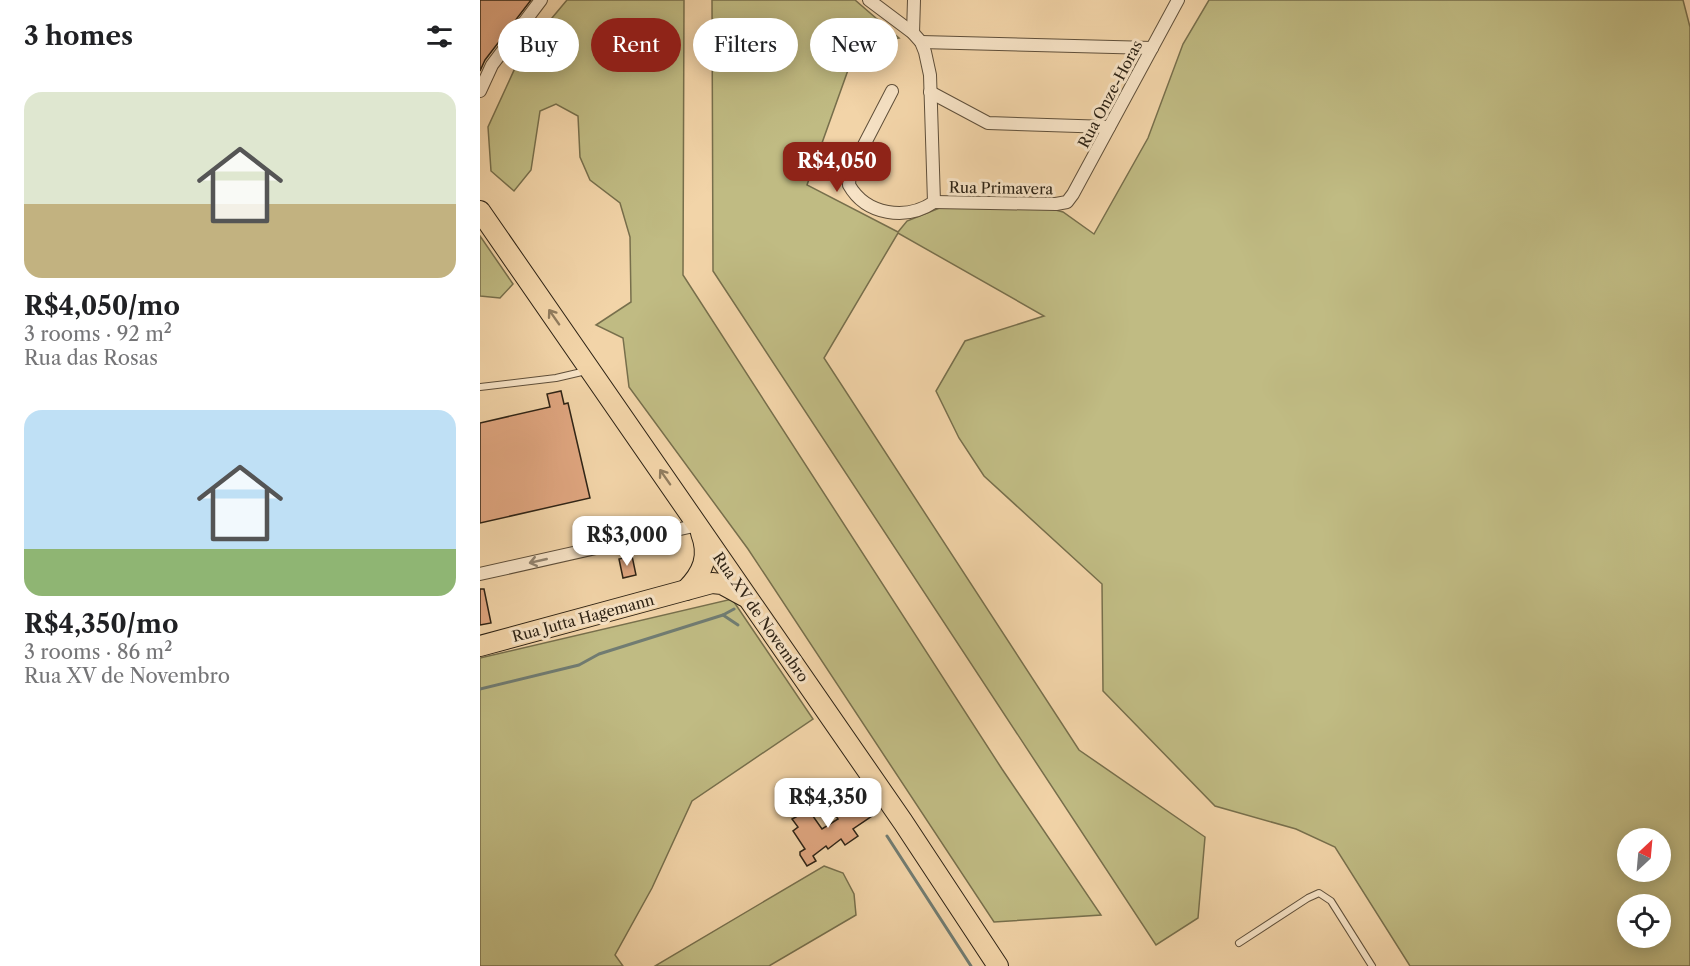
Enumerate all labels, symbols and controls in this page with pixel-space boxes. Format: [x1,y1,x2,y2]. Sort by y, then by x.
chip: Buy [498,18,579,72]
chip: Rent [591,18,681,72]
chip: Filters [693,18,798,72]
chip: New [810,18,898,72]
text: 3 homes [24,20,133,52]
icon: filters [423,20,456,53]
street label: Rua Onze-Horas [1074,37,1146,151]
icon: home [186,131,294,239]
pin: R$4,050 [782,142,892,193]
text: R$4,050 [797,149,877,173]
street label: Rua Primavera [949,178,1053,198]
text: R$4,050/mo [24,290,180,322]
one-way arrow [548,309,560,326]
text: 3 rooms · 92 m² [24,322,172,346]
text: Rua das Rosas [24,346,158,370]
icon: home [186,449,294,557]
one-way arrow [659,470,671,486]
pin: R$3,000 [572,516,682,567]
text: R$3,000 [586,523,668,547]
street label: Rua XV de Novembro [709,548,813,686]
one-way arrow [529,555,548,567]
street label: Rua Jutta Hagemann [510,590,657,646]
text: R$4,350/mo [24,608,178,640]
text: 3 rooms · 86 m² [24,640,172,664]
text: Rua XV de Novembro [24,664,230,688]
pin: R$4,350 [773,778,883,829]
text: R$4,350 [789,785,868,809]
north arrow [1617,828,1671,882]
map controls [1617,828,1671,948]
button: locate [1617,894,1671,948]

